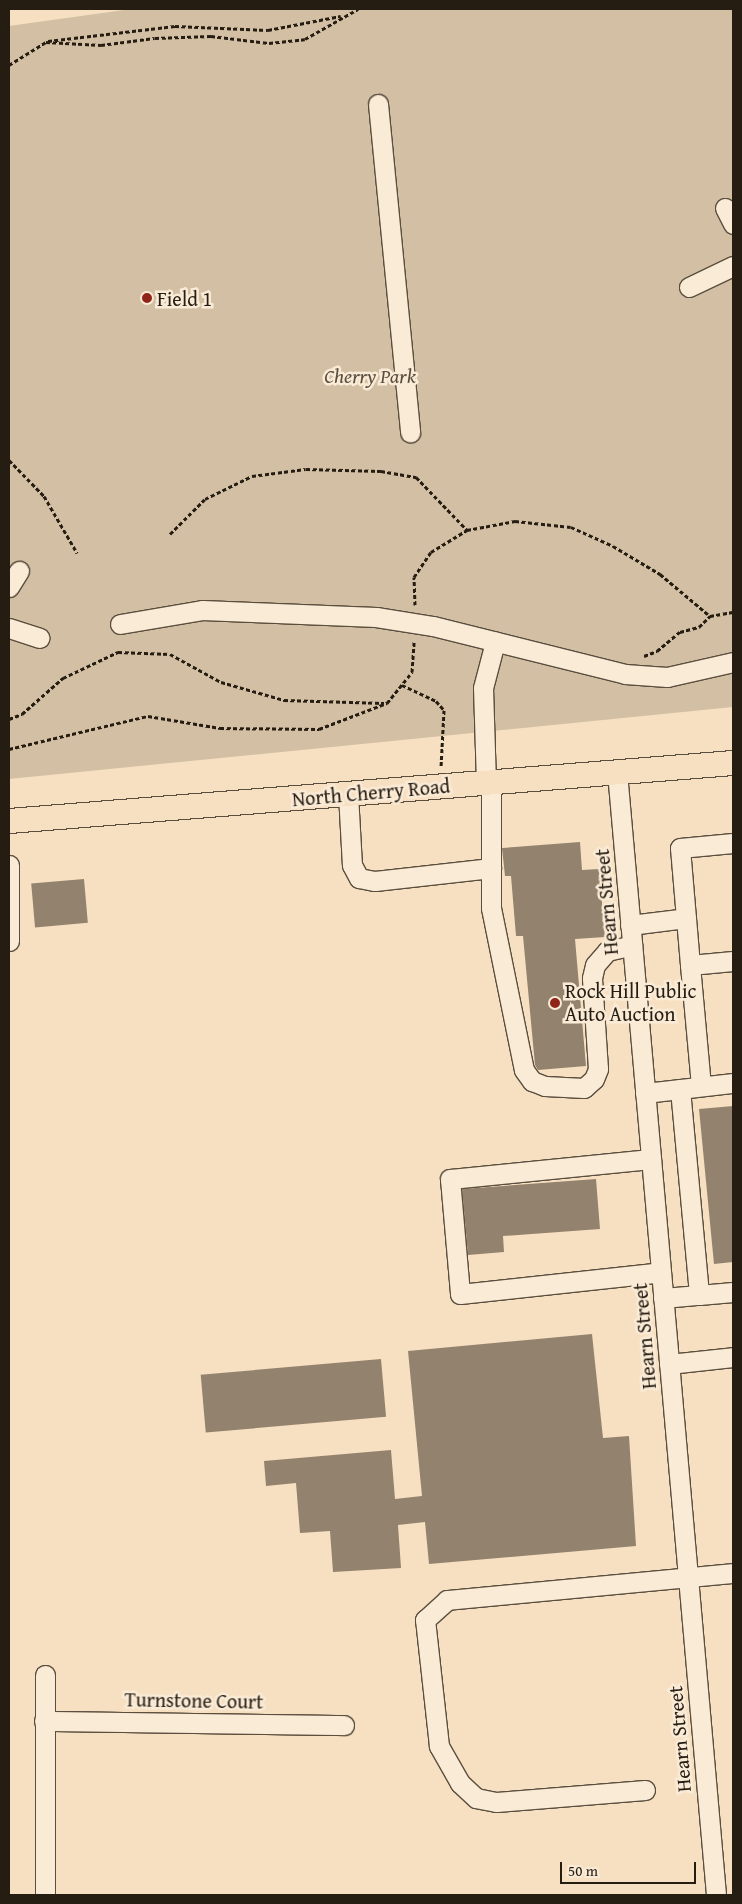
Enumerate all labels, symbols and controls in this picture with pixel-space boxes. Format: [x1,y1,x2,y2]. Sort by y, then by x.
place label: Field 1 [157,286,212,310]
marker: Field 1 [141,292,153,304]
park label: Cherry Park [324,363,416,387]
street label: North Cherry Road [291,773,451,811]
street label: Hearn Street [589,848,623,956]
place label: Rock Hill Public Auto Auction [565,979,696,1026]
marker: Rock Hill Public Auto Auction [549,997,561,1009]
street label: Hearn Street [627,1282,661,1390]
street label: Hearn Street [662,1685,696,1793]
street label: Turnstone Court [124,1687,264,1713]
scale bar [562,1852,698,1884]
text: 50 m [568,1860,598,1881]

